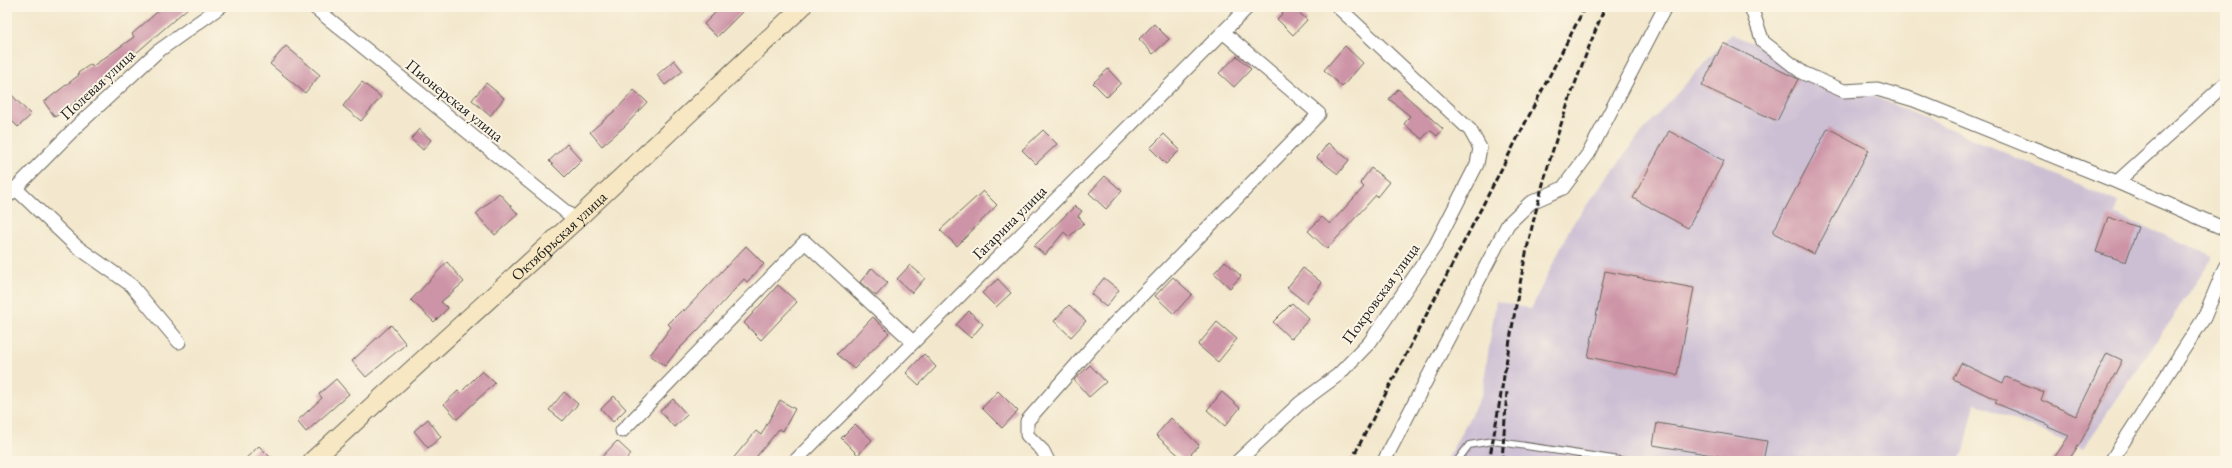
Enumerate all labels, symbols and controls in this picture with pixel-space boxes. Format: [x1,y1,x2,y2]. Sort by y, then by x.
street label: Полевая улица [55,44,140,125]
street label: Пионерская улица [401,54,509,147]
street label: Гагарина улица [968,180,1051,264]
street label: Октябрьская улица [506,186,612,286]
street label: Покровская улица [1337,238,1424,348]

